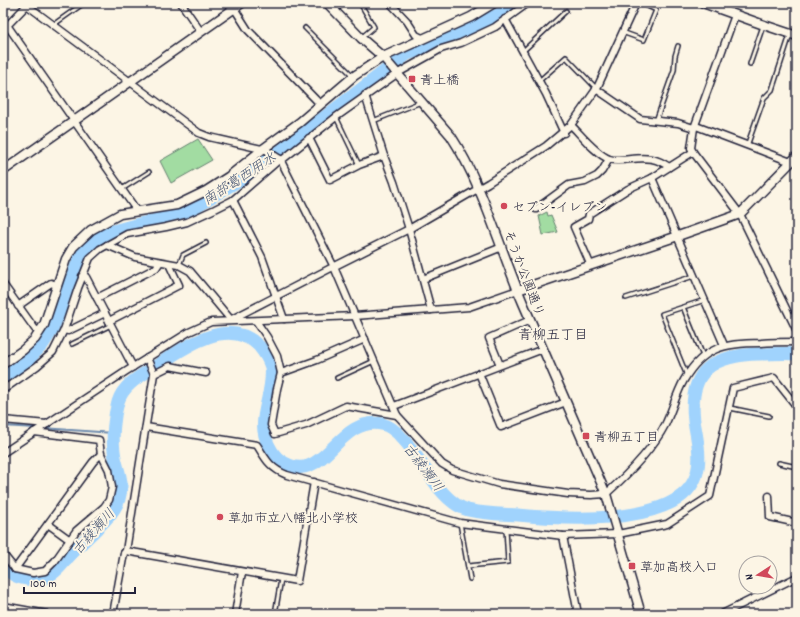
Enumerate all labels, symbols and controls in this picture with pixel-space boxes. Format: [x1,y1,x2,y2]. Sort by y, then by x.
place label: 青上橋 [420,72,459,91]
marker: 青上橋 [407,74,417,84]
water label: 南部葛西用水 [199,148,281,211]
place label: セブン-イレブン [512,199,607,218]
marker: セブン-イレブン [499,201,509,211]
street label: そうか公園通り [497,228,548,320]
district label: 青柳五丁目 [518,326,588,346]
place label: 青柳五丁目 [594,429,659,448]
marker: 青柳五丁目 [581,431,591,441]
water label: 古綾瀬川 [398,440,447,497]
water label: 古綾瀬川 [68,505,121,560]
place label: 草加市立八幡北小学校 [228,510,358,529]
marker: 草加市立八幡北小学校 [215,512,225,522]
north arrow [738,555,778,595]
place label: 草加高校入口 [640,559,718,578]
marker: 草加高校入口 [627,561,637,571]
scale bar [24,569,135,595]
text: N [742,572,759,581]
text: 100 m [30,576,57,593]

